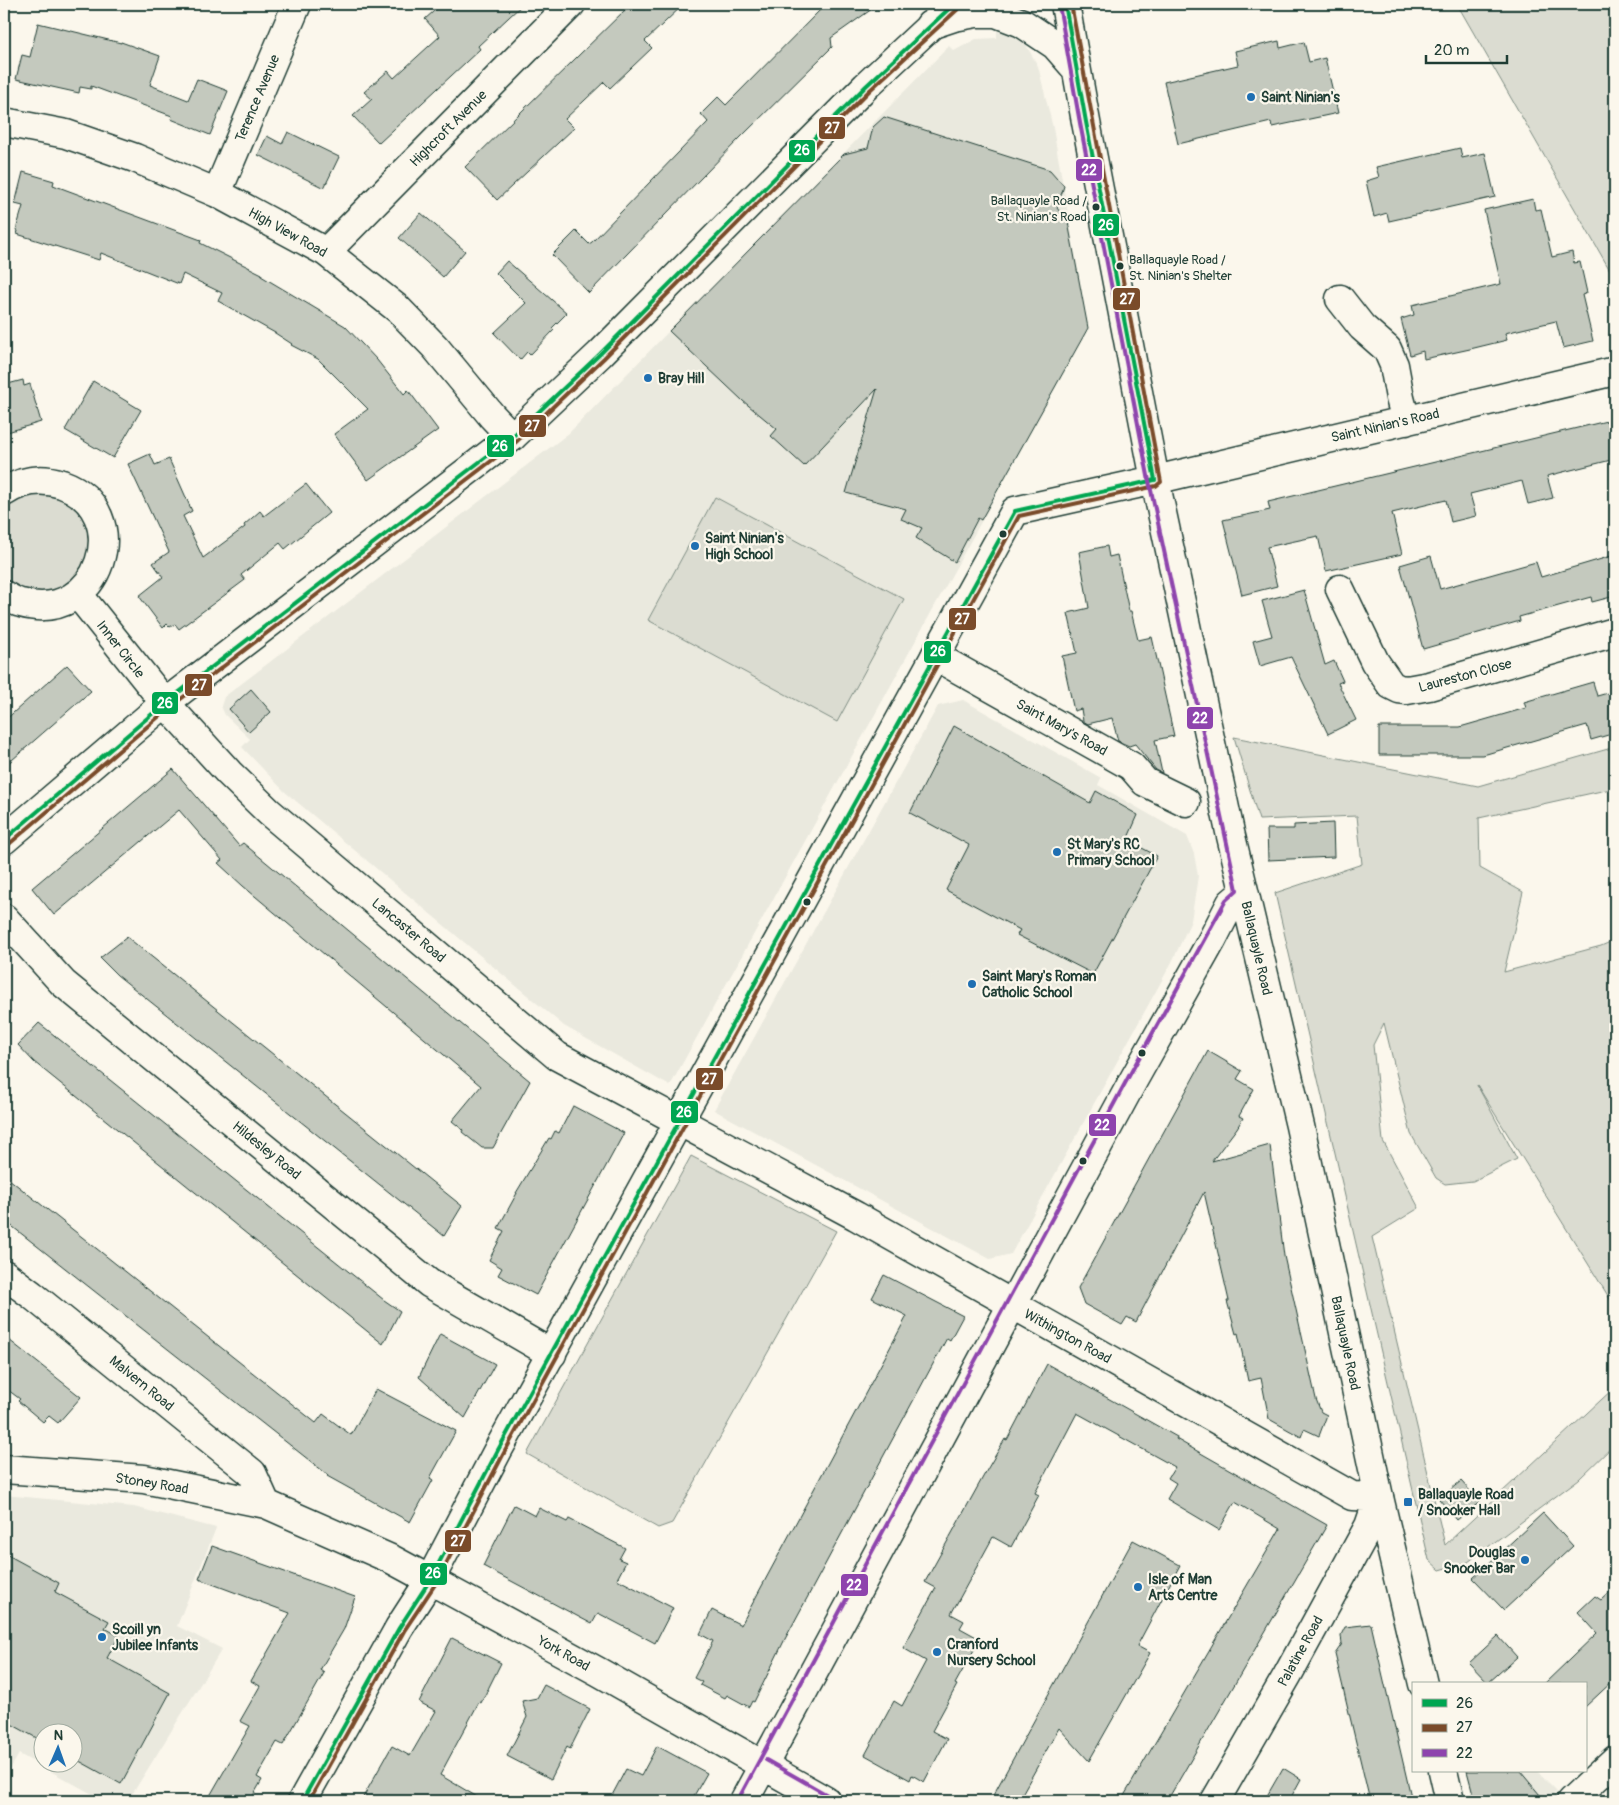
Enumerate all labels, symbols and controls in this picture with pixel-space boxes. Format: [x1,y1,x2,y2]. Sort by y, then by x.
scale bar [1426,32,1508,64]
text: 20 m [1434,41,1469,60]
street label: Terence Avenue [231,52,284,144]
street label: Highcroft Avenue [406,86,490,170]
place label: Saint Ninian's [1261,89,1341,106]
marker: Saint Ninian's [1245,91,1257,103]
line badge: 27 [818,116,846,140]
text: 27 [824,120,840,137]
line badge: 26 [788,139,816,163]
text: 26 [794,142,810,159]
line badge: 22 [1075,158,1103,182]
text: 22 [1081,162,1097,179]
place label: Ballaquayle Road / St. Ninian's Road [990,193,1087,225]
marker: Ballaquayle Road / St. Ninian's Road [1091,202,1101,212]
street label: High View Road [245,204,330,261]
line badge: 26 [1092,213,1120,237]
text: 26 [1098,217,1114,234]
place label: Ballaquayle Road / St. Ninian's Shelter [1129,252,1232,284]
marker: Ballaquayle Road / St. Ninian's Shelter [1115,261,1125,271]
line badge: 27 [1112,287,1141,311]
text: 27 [1119,291,1135,308]
place label: Bray Hill [658,370,704,387]
marker: Bray Hill [642,372,654,384]
street label: Saint Ninian's Road [1329,405,1441,446]
line badge: 27 [518,414,547,438]
text: 27 [524,418,540,435]
line badge: 26 [486,434,515,458]
text: 26 [492,438,508,455]
unlabelled marker [998,529,1008,539]
place label: Saint Ninian's High School [705,530,785,563]
marker: Saint Ninian's High School [689,540,701,552]
line badge: 27 [948,607,977,631]
text: 27 [954,611,970,628]
street label: Inner Circle [93,617,148,681]
line badge: 26 [923,640,952,664]
text: 26 [930,643,946,660]
street label: Laureston Close [1417,655,1514,696]
line badge: 27 [184,673,213,697]
text: 27 [191,677,207,694]
line badge: 26 [151,691,179,715]
text: 26 [157,695,173,712]
street label: Saint Mary's Road [1013,695,1111,760]
line badge: 22 [1186,706,1214,730]
text: 22 [1192,710,1208,727]
place label: St Mary's RC Primary School [1067,836,1155,869]
marker: St Mary's RC Primary School [1051,846,1063,858]
street label: Lancaster Road [368,895,449,966]
unlabelled marker [802,897,812,907]
street label: Ballaquayle Road [1237,899,1276,997]
place label: Saint Mary's Roman Catholic School [982,968,1097,1001]
marker: Saint Mary's Roman Catholic School [966,978,978,990]
unlabelled marker [1137,1048,1147,1058]
line badge: 27 [695,1067,724,1091]
text: 27 [701,1071,717,1088]
line badge: 26 [670,1100,699,1124]
text: 26 [676,1104,692,1121]
line badge: 22 [1088,1113,1117,1137]
text: 22 [1094,1117,1110,1134]
street label: Hildesley Road [229,1118,304,1183]
unlabelled marker [1078,1156,1088,1166]
street label: Ballaquayle Road [1327,1294,1364,1392]
street label: Withington Road [1021,1305,1114,1367]
street label: Malvern Road [106,1352,177,1415]
street label: Stoney Road [114,1469,190,1498]
place label: Ballaquayle Road / Snooker Hall [1418,1486,1514,1519]
marker: Ballaquayle Road / Snooker Hall [1402,1496,1414,1508]
line badge: 27 [444,1529,472,1553]
text: 27 [450,1533,466,1550]
place label: Douglas Snooker Bar [1443,1544,1516,1577]
marker: Douglas Snooker Bar [1519,1554,1531,1566]
line badge: 26 [419,1562,448,1586]
text: 26 [425,1565,441,1582]
place label: Isle of Man Arts Centre [1148,1571,1218,1604]
line badge: 22 [840,1573,869,1597]
text: 22 [846,1577,862,1594]
marker: Isle of Man Arts Centre [1132,1581,1144,1593]
street label: Palatine Road [1274,1613,1327,1689]
place label: Scoill yn Jubilee Infants [112,1621,199,1654]
marker: Scoill yn Jubilee Infants [96,1631,108,1643]
street label: York Road [534,1632,593,1675]
place label: Cranford Nursery School [947,1636,1036,1669]
marker: Cranford Nursery School [931,1646,943,1658]
legend [1412,1682,1586,1772]
text: 26 [1456,1694,1473,1713]
text: 27 [1456,1718,1472,1737]
north arrow [32,1722,82,1772]
text: N [53,1727,63,1744]
text: 22 [1456,1744,1473,1763]

